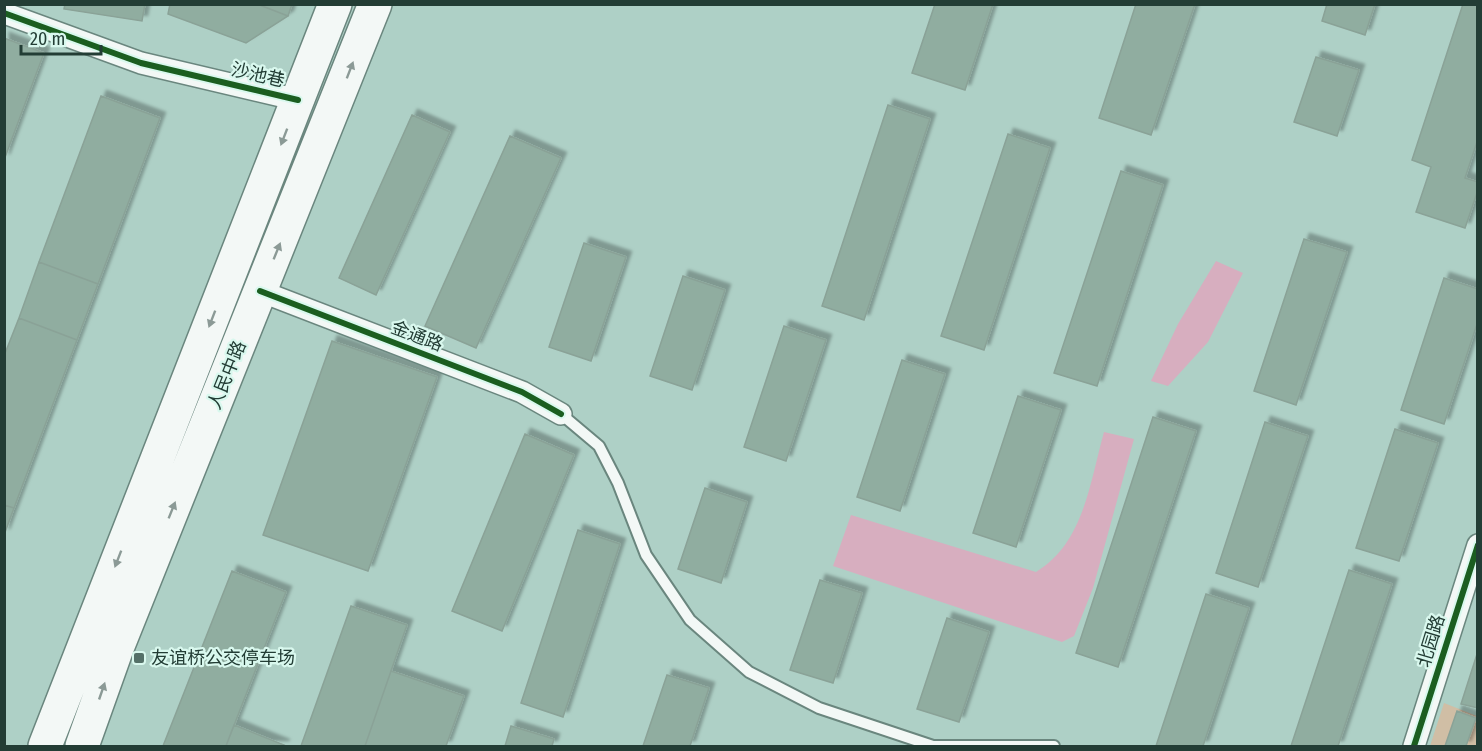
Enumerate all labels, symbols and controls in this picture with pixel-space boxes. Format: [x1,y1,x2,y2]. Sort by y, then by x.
scale bar [21,18,100,56]
text: 20 m [30,28,65,50]
street label: 沙池巷 [229,58,287,92]
one-way arrow [345,61,355,79]
one-way arrow [279,129,289,147]
one-way arrow [273,242,282,260]
one-way arrow [207,310,217,328]
street label: 金通路 [388,316,446,356]
street label: 人民中路 [203,338,251,412]
one-way arrow [167,500,177,518]
one-way arrow [113,550,122,568]
street label: 北园路 [1413,612,1449,670]
place label: 友谊桥公交停车场 [151,647,295,669]
marker: 友谊桥公交停车场 [132,651,146,665]
one-way arrow [97,682,107,700]

